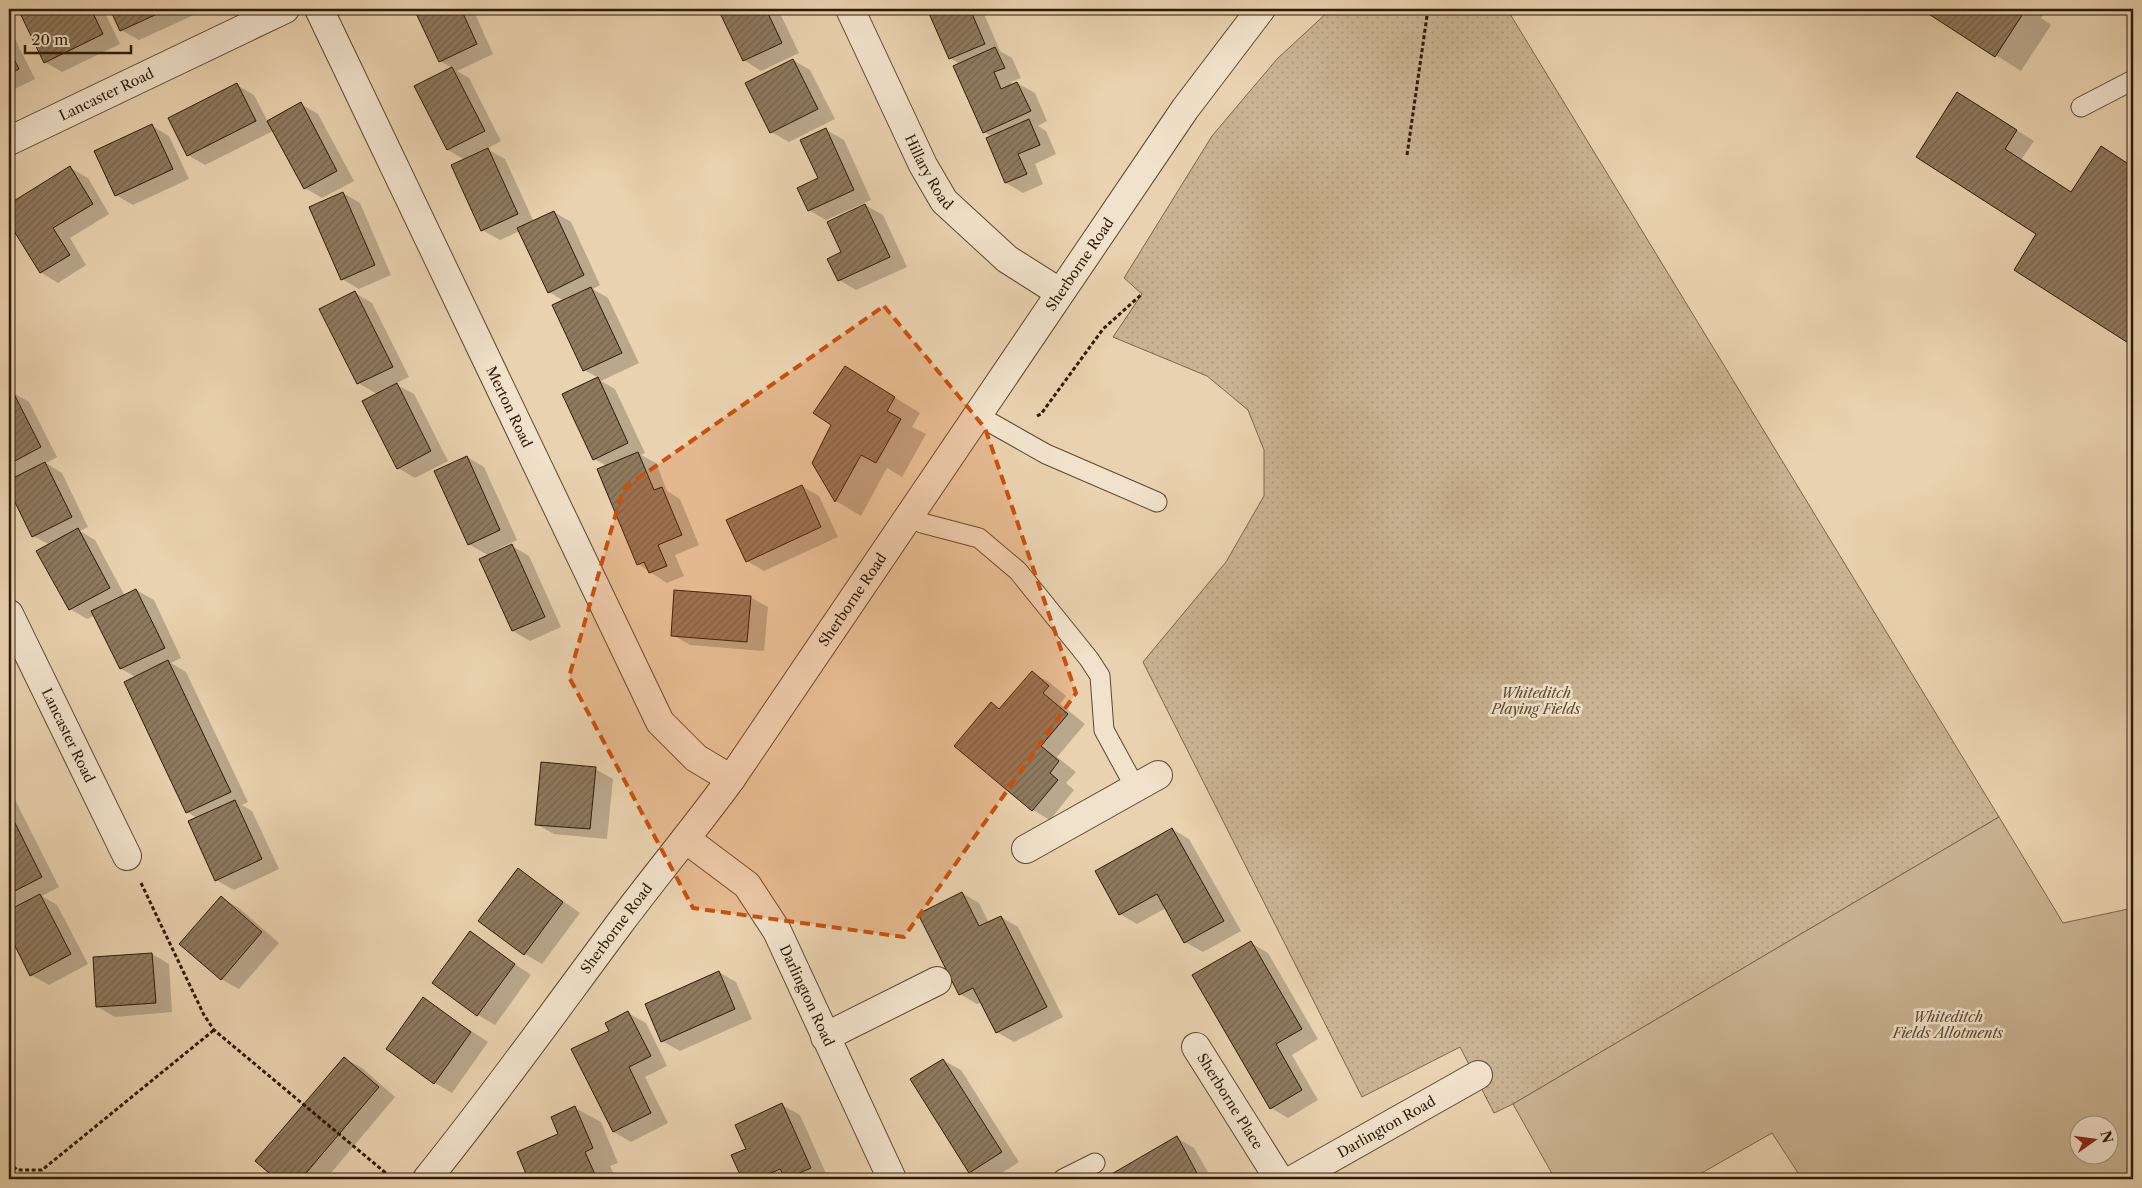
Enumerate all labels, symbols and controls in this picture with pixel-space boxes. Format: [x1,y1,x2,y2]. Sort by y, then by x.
scale bar [25,22,131,54]
text: 20 m [32,30,68,49]
street label: Lancaster Road [56,64,157,125]
street label: Hillary Road [901,131,957,214]
street label: Sherborne Road [1042,214,1118,315]
street label: Merton Road [482,363,537,451]
street label: Sherborne Road [814,549,891,650]
park label: Whiteditch Playing Fields [1490,684,1582,718]
street label: Lancaster Road [38,685,99,786]
street label: Sherborne Road [576,879,656,977]
street label: Darlington Road [776,942,838,1050]
park label: Whiteditch Fields Allotments [1892,1008,2004,1042]
street label: Sherborne Place [1193,1050,1267,1153]
street label: Darlington Road [1334,1092,1439,1162]
north arrow [2070,1116,2120,1166]
text: N [2096,1129,2117,1145]

